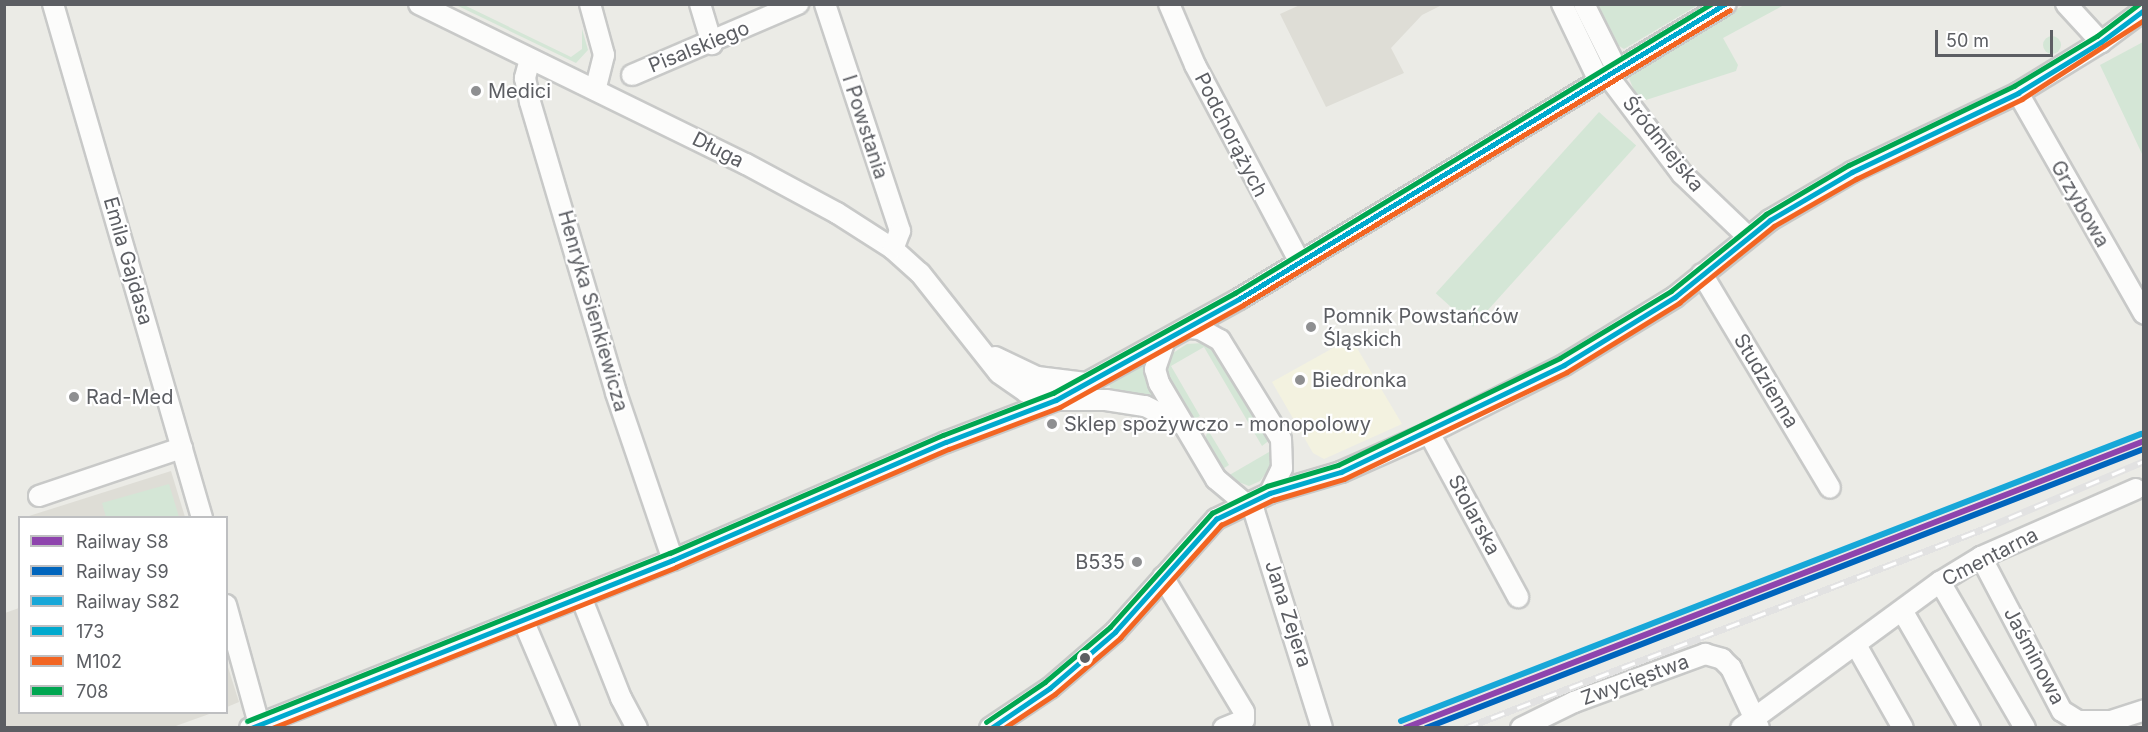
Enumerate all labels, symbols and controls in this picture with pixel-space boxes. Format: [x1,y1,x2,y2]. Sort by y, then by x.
street label: Pisalskiego [645,16,753,78]
scale bar [1938,18,2056,56]
text: 50 m [1946,30,1989,51]
street label: Podchorążych [1189,69,1273,201]
street label: I Powstania [837,72,893,182]
place label: Medici [488,79,551,103]
marker: Medici [469,84,483,98]
street label: Śródmiejska [1617,91,1709,197]
street label: Długa [688,127,748,173]
street label: Grzybowa [2046,156,2114,252]
street label: Emila Gajdasa [98,194,158,328]
street label: Henryka Sienkiewicza [553,208,633,414]
place label: Pomnik Powstańców Śląskich [1323,304,1519,351]
marker: Pomnik Powstańców Śląskich [1304,320,1318,334]
street label: Studzienna [1728,329,1804,433]
place label: Biedronka [1312,368,1407,392]
marker: Biedronka [1293,373,1307,387]
place label: Rad-Med [86,385,173,409]
marker: Rad-Med [67,390,81,404]
place label: Sklep spożywczo - monopolowy [1064,412,1371,436]
marker: Sklep spożywczo - monopolowy [1045,417,1059,431]
street label: Stolarska [1443,471,1505,559]
legend [18,516,228,714]
street label: Cmentarna [1938,523,2042,591]
text: Railway S8 [76,531,169,552]
place label: B535 [1075,550,1125,574]
marker: B535 [1130,555,1144,569]
street label: Jana Zejera [1259,558,1317,670]
text: Railway S9 [76,561,169,582]
text: Railway S82 [76,591,180,612]
street label: Jaśminowa [1998,603,2070,709]
text: 173 [76,621,104,642]
street label: Zwycięstwa [1578,649,1692,711]
text: M102 [76,651,122,672]
unlabelled marker [1079,652,1091,664]
text: 708 [76,681,108,702]

